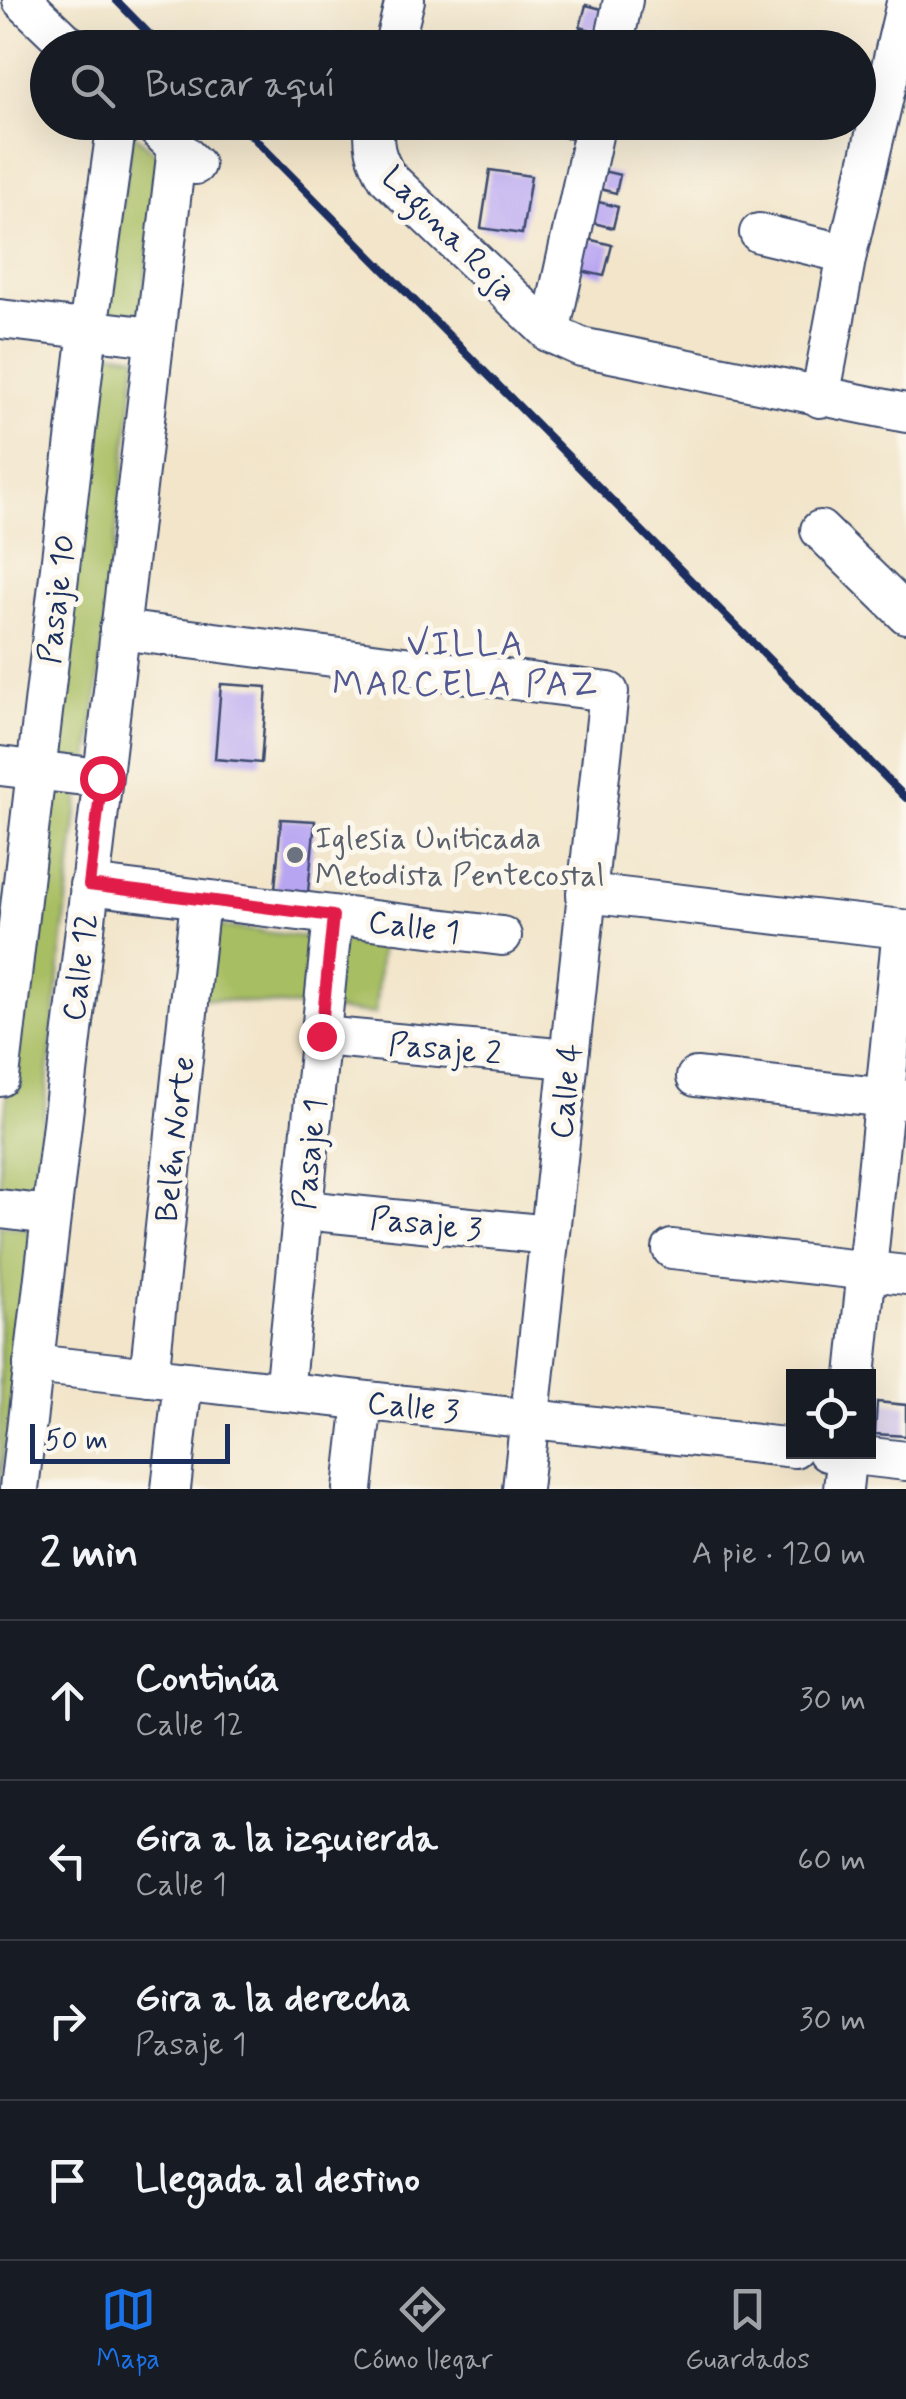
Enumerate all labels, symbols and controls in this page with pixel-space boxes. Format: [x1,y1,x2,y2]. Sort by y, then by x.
search box [30,30,876,140]
icon: search [65,58,120,113]
text: Buscar aquí [145,61,336,110]
street label: Laguna Roja [370,158,525,313]
street label: Pasaje 10 [29,532,87,666]
district label: VILLA MARCELA PAZ [332,622,600,708]
route start [80,756,126,802]
place label: Iglesia Uniticada Metodista Pentecostal [315,818,605,897]
marker: Iglesia Uniticada Metodista Pentecostal [284,844,306,866]
street label: Calle 1 [366,902,462,954]
street label: Calle 12 [54,911,108,1024]
route end [299,1014,345,1060]
street label: Pasaje 2 [387,1024,503,1076]
street label: Calle 4 [541,1041,593,1141]
street label: Belén Norte [146,1054,206,1224]
street label: Pasaje 1 [284,1097,338,1212]
street label: Pasaje 3 [368,1198,484,1252]
map controls [786,1369,876,1459]
button: locate [786,1369,876,1459]
street label: Calle 3 [365,1382,461,1434]
scale bar [30,1419,230,1464]
text: 50 m [45,1423,108,1460]
text: 2 min [40,1527,139,1582]
text: A pie · 120 m [692,1533,866,1575]
text: Continúa [135,1655,280,1704]
icon: ahead [40,1673,95,1728]
text: 30 m [799,1679,866,1721]
text: Calle 12 [135,1704,244,1746]
text: Gira a la izquierda [135,1815,438,1864]
icon: left [40,1833,95,1888]
text: 60 m [797,1839,866,1881]
text: Calle 1 [135,1864,227,1906]
text: Gira a la derecha [135,1975,411,2024]
icon: right [40,1993,95,2048]
text: 30 m [799,1999,866,2041]
text: Pasaje 1 [135,2024,247,2066]
icon: arrive [40,2153,95,2208]
text: Llegada al destino [135,2156,420,2205]
tab: Mapa [96,2282,160,2379]
tab: Cómo llegar [353,2282,493,2379]
tab: Guardados [685,2282,810,2379]

